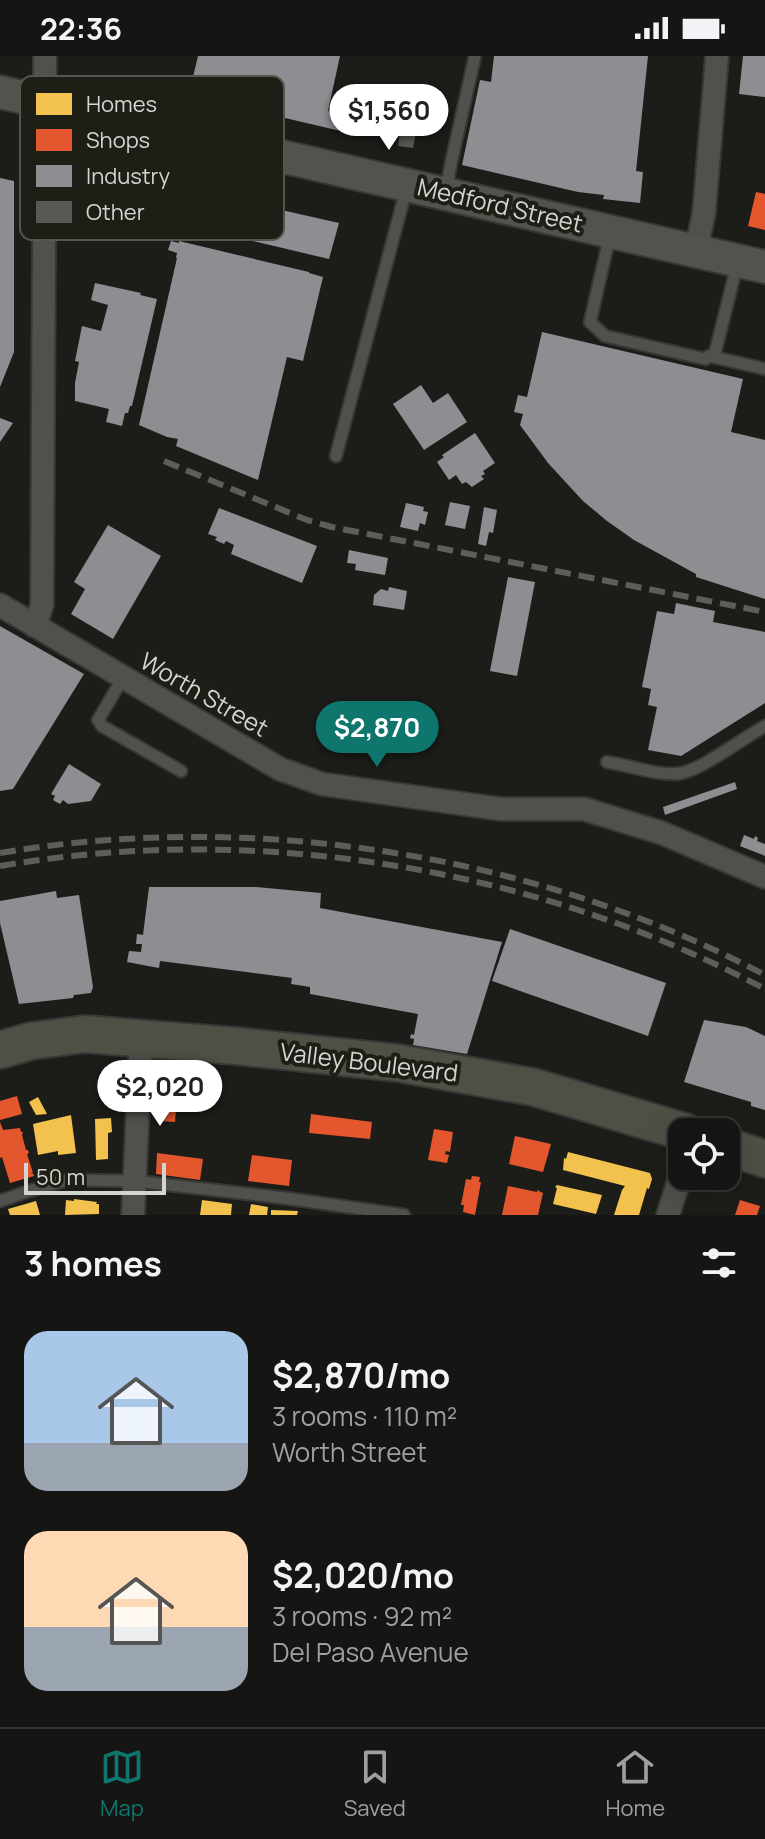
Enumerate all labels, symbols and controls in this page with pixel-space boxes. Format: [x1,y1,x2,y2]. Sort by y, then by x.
text: 22:36 [40,8,122,49]
legend [20,76,284,240]
pin: $1,560 [324,84,454,152]
text: Homes [86,89,157,119]
text: $1,560 [347,92,431,128]
text: Shops [86,125,150,155]
text: Industry [86,161,170,191]
street label: Medford Street [414,170,586,240]
text: Other [86,197,145,227]
street label: Worth Street [135,644,275,744]
pin: $2,870 [312,701,442,769]
text: $2,870 [334,709,420,745]
street label: Valley Boulevard [278,1034,460,1089]
pin: $2,020 [95,1060,225,1128]
text: $2,020 [115,1068,205,1104]
map controls [668,1118,740,1190]
button: locate [668,1118,740,1190]
scale bar [24,1159,166,1195]
text: 50 m [36,1162,85,1192]
text: 3 homes [24,1240,162,1286]
icon: filters [697,1241,741,1285]
text: $2,870/mo [272,1352,450,1398]
icon: home [88,1363,184,1459]
text: 3 rooms · 110 m² [272,1398,457,1434]
text: Worth Street [272,1434,427,1470]
text: $2,020/mo [272,1552,454,1598]
icon: home [88,1563,184,1659]
text: 3 rooms · 92 m² [272,1598,452,1634]
text: Del Paso Avenue [272,1634,469,1670]
tab: Map [100,1745,144,1823]
tab: Saved [344,1745,406,1823]
tab: Home [606,1745,665,1823]

